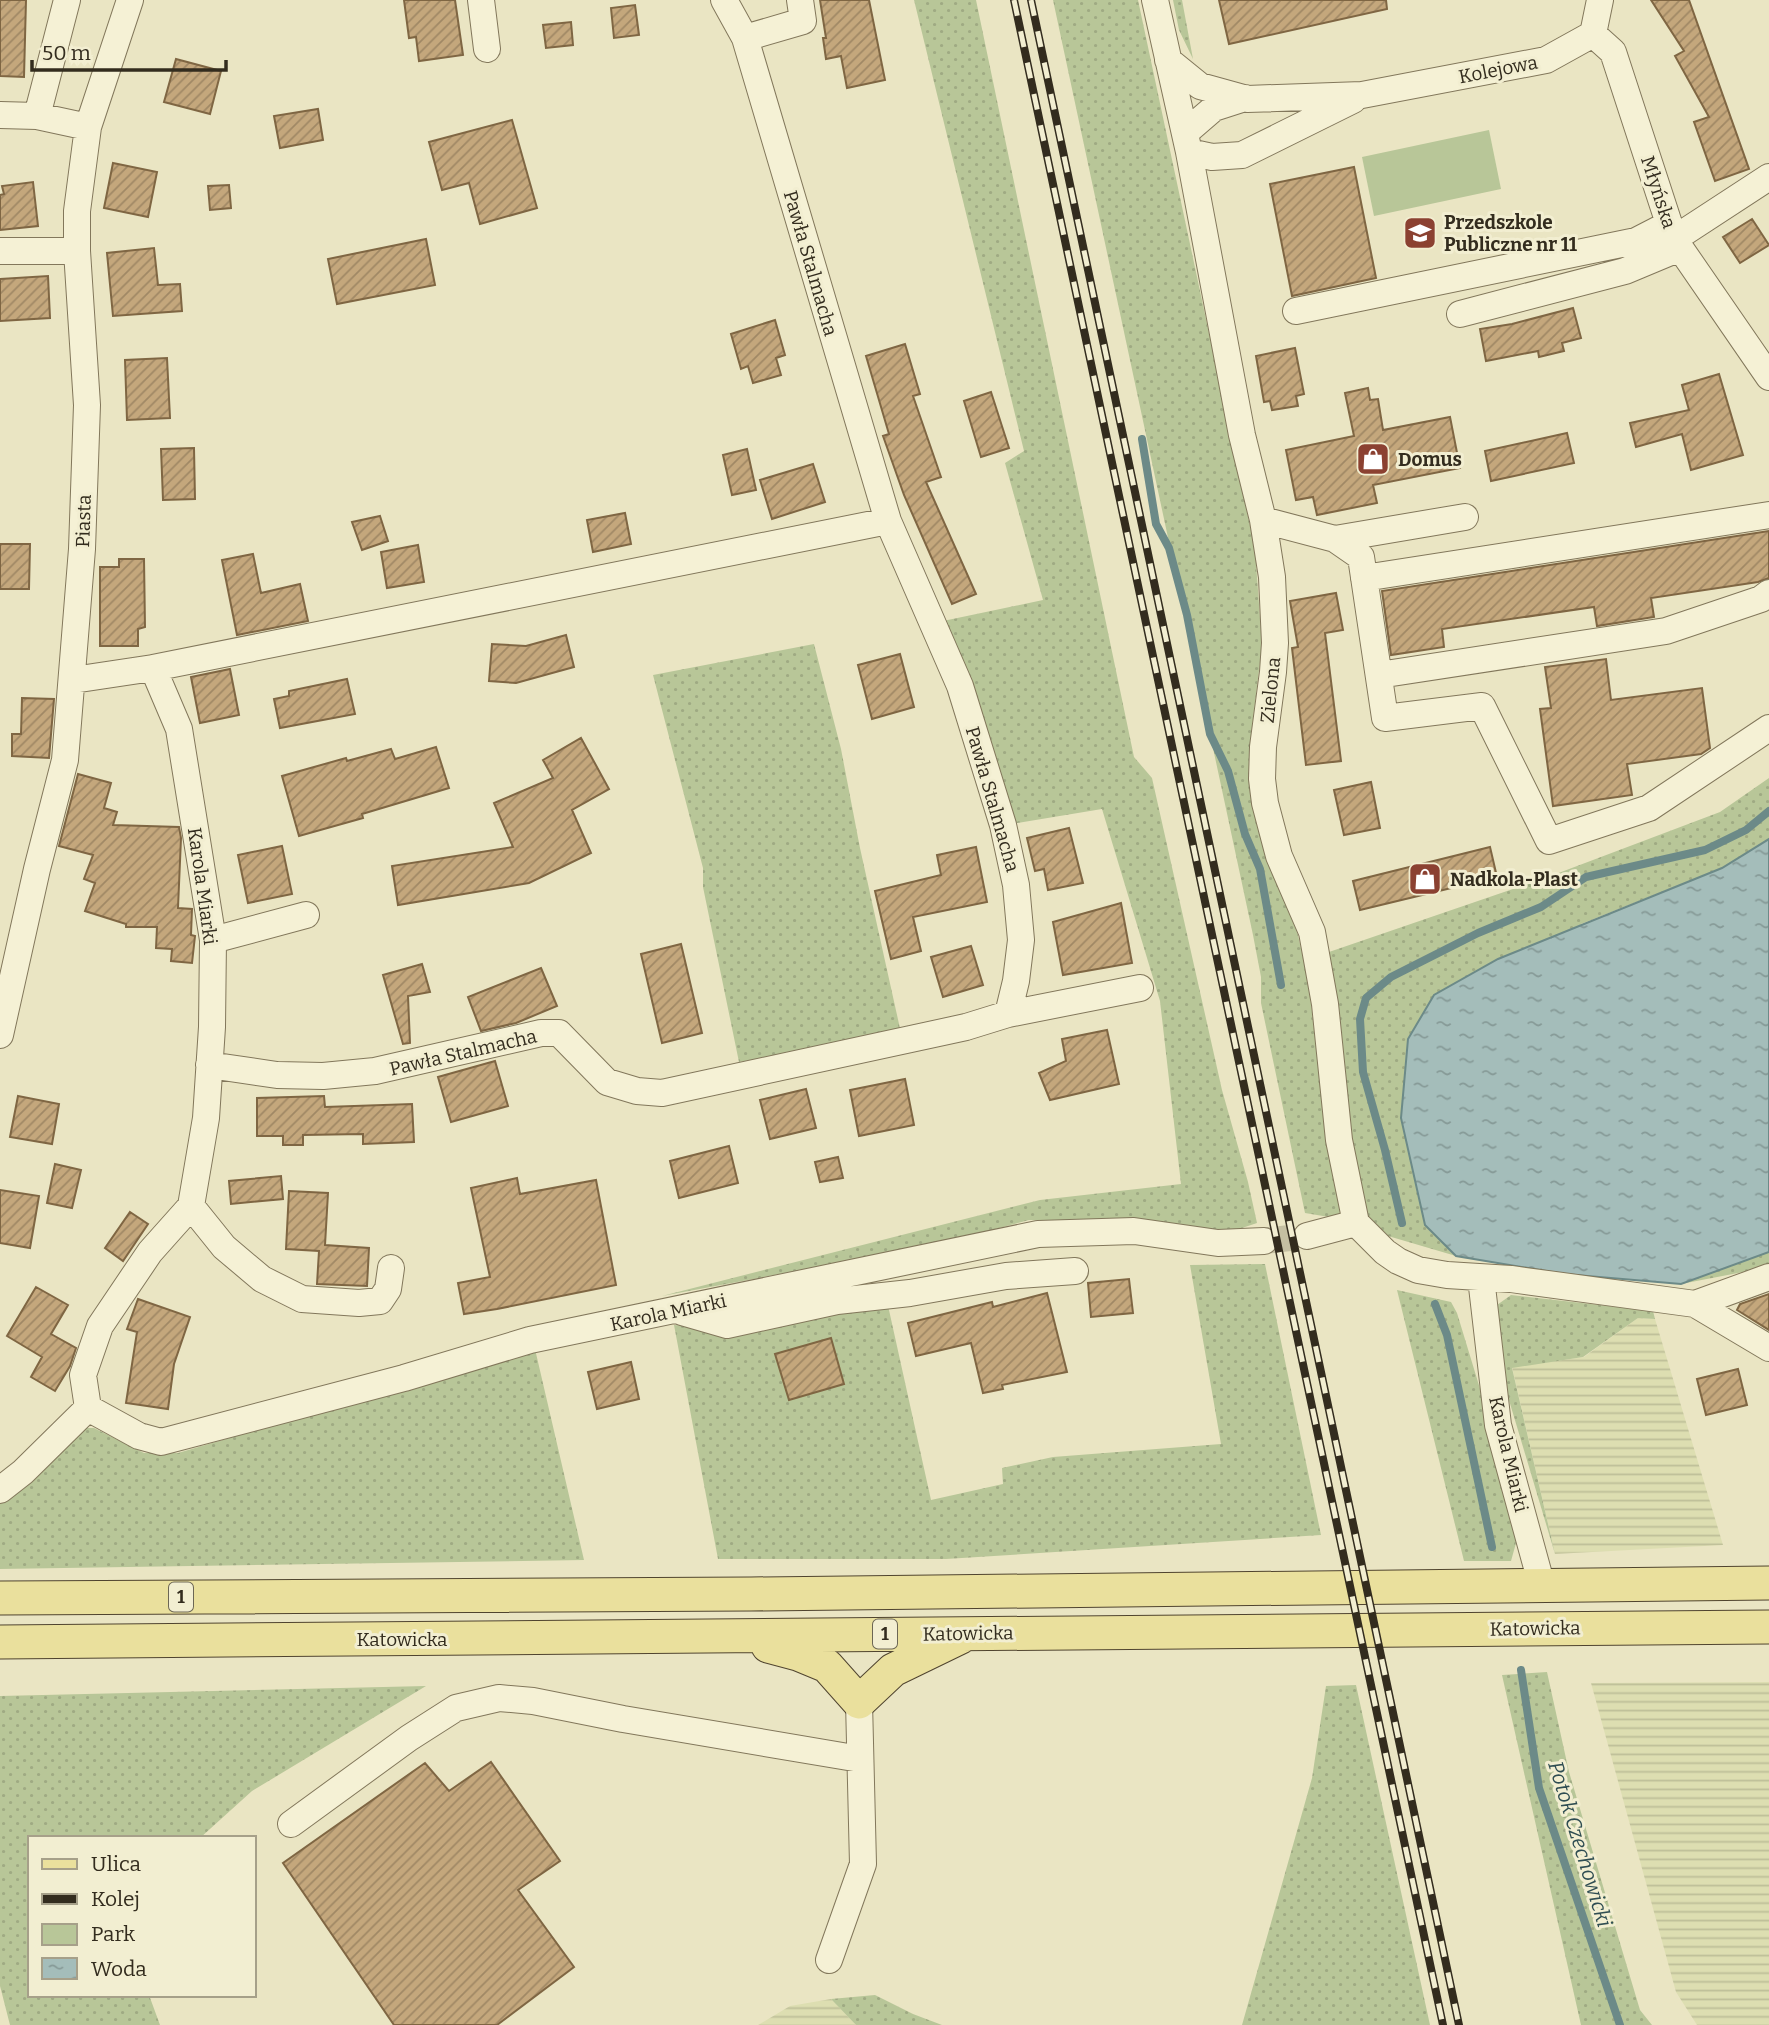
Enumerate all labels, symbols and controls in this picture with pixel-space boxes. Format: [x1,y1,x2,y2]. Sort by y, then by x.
scale bar [32,28,226,72]
text: 50 m [42,40,91,66]
street label: Kolejowa [1457,50,1540,88]
street label: Młyńska [1636,153,1681,232]
street label: Pawła Stalmacha [779,188,842,339]
place label: Przedszkole Publiczne nr 11 [1444,211,1578,256]
school or university icon: Przedszkole Publiczne nr 11 [1401,214,1439,252]
shop icon: Domus [1354,440,1392,478]
place label: Domus [1398,448,1462,471]
street label: Piasta [71,493,96,548]
street label: Zielona [1256,655,1285,724]
street label: Pawła Stalmacha [961,724,1024,875]
street label: Karola Miarki [183,826,222,947]
shop icon: Nadkola-Plast [1406,860,1444,898]
place label: Nadkola-Plast [1450,868,1578,891]
street label: Pawła Stalmacha [387,1024,540,1081]
street label: Karola Miarki [608,1289,729,1336]
street label: Karola Miarki [1484,1394,1533,1515]
road number: 1 [169,1582,193,1612]
street label: Katowicka [1489,1616,1581,1641]
road number: 1 [873,1619,897,1648]
street label: Katowicka [922,1621,1014,1646]
street label: Katowicka [357,1628,448,1651]
water label: Potok Czechowicki [1542,1758,1618,1930]
legend [28,1836,256,1997]
text: Ulica [91,1851,141,1877]
text: Kolej [91,1886,140,1912]
text: Park [91,1921,135,1947]
text: Woda [91,1956,147,1982]

